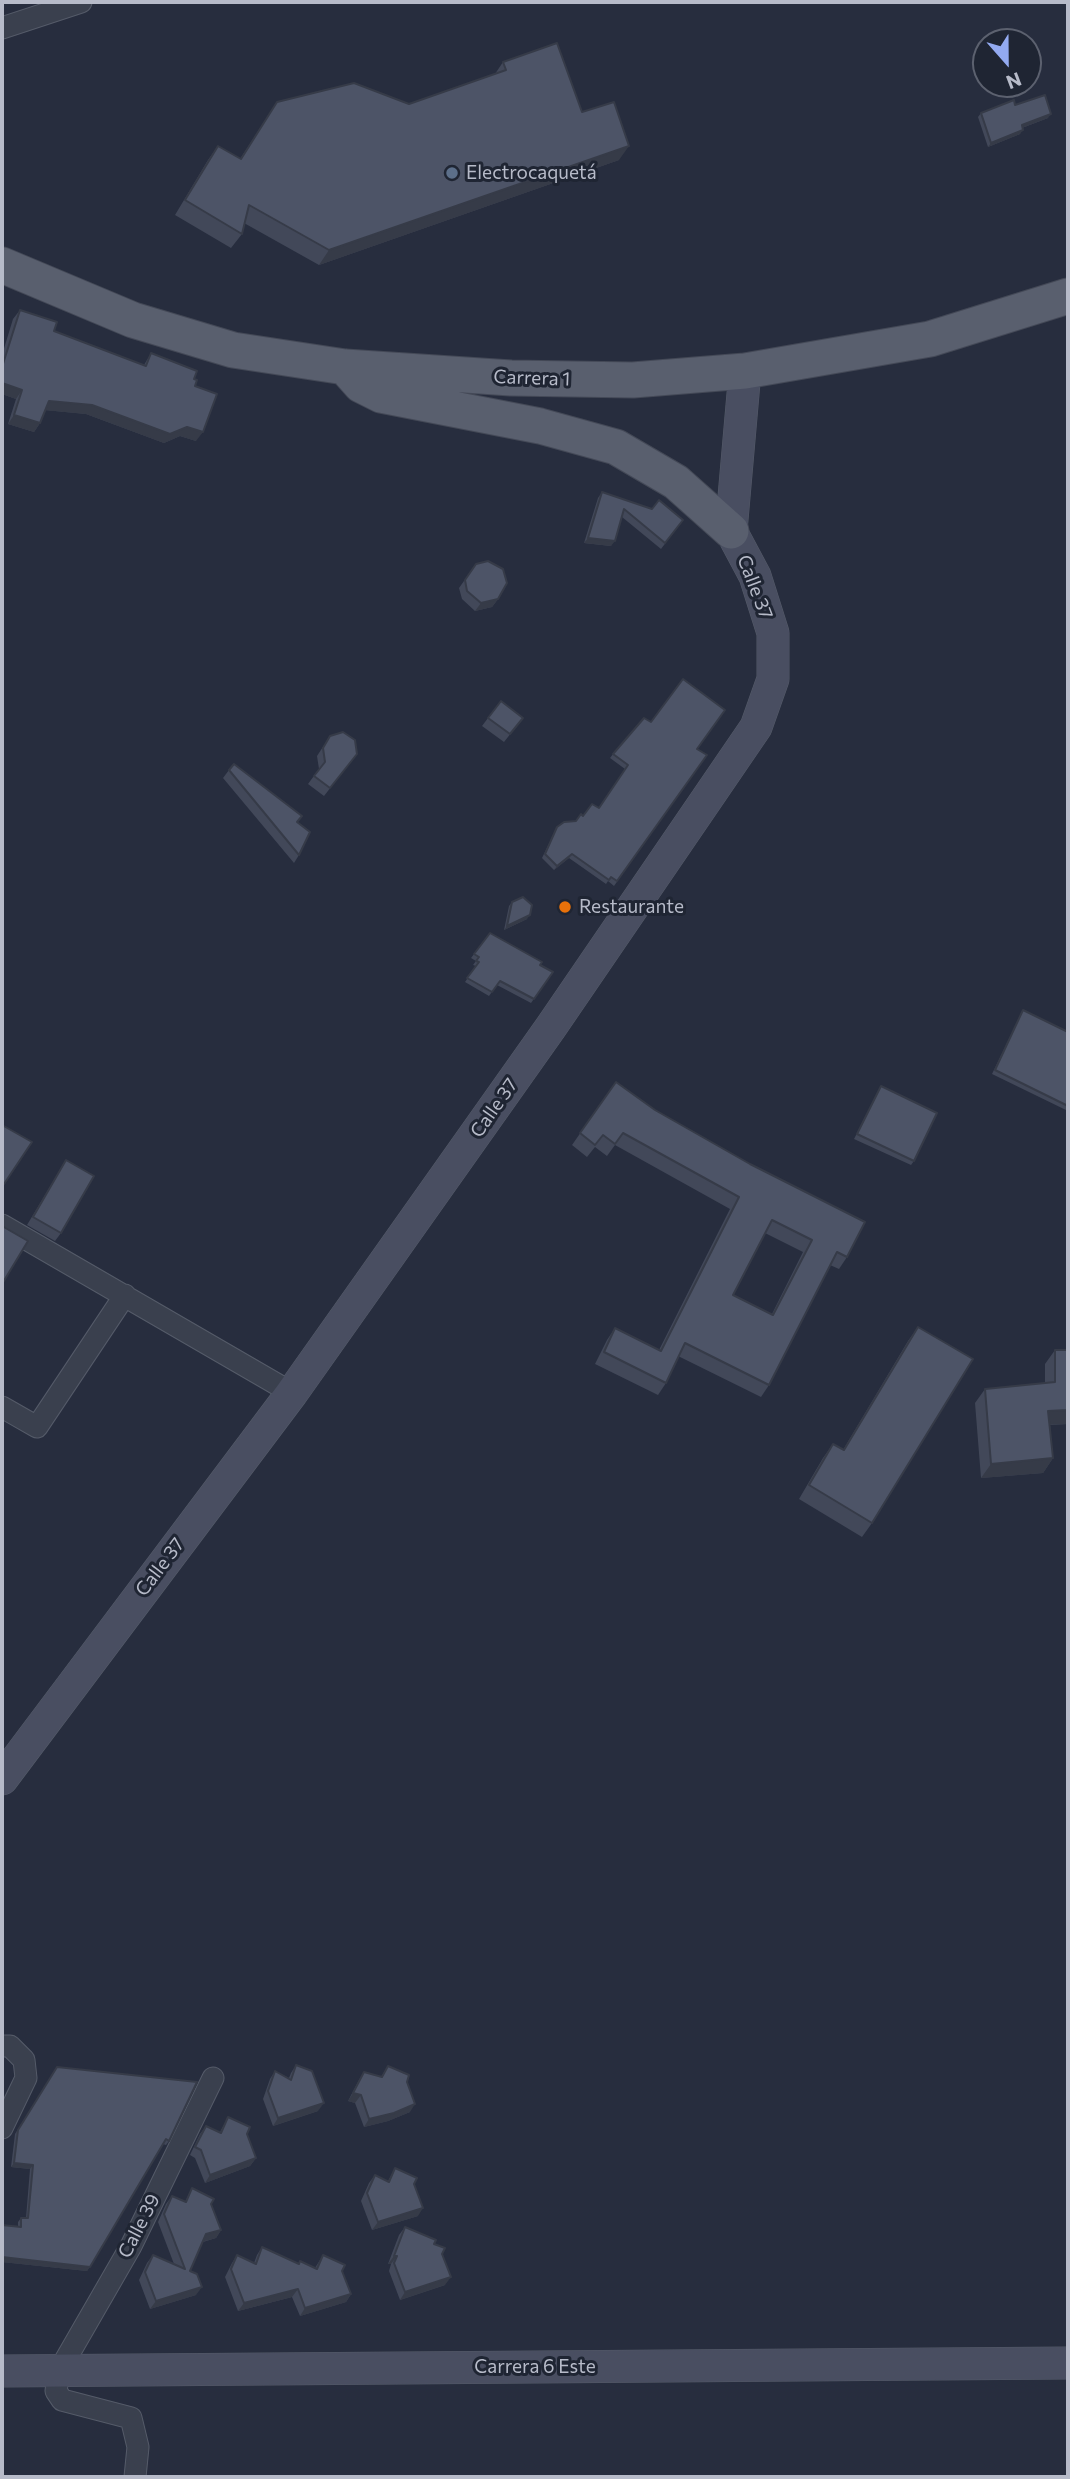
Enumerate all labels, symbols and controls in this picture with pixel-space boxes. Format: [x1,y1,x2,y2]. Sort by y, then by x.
north arrow [972,28,1042,98]
text: N [1003,68,1025,94]
place label: Electrocaquetá [466,162,597,184]
marker: Electrocaquetá [444,165,460,181]
street label: Carrera 1 [493,365,571,391]
street label: Calle 37 [732,552,778,622]
place label: Restaurante [579,896,684,918]
marker: Restaurante [557,899,573,915]
street label: Calle 37 [465,1074,523,1142]
street label: Calle 37 [131,1533,189,1601]
street label: Calle 39 [113,2190,165,2262]
street label: Carrera 6 Este [474,2356,596,2378]

